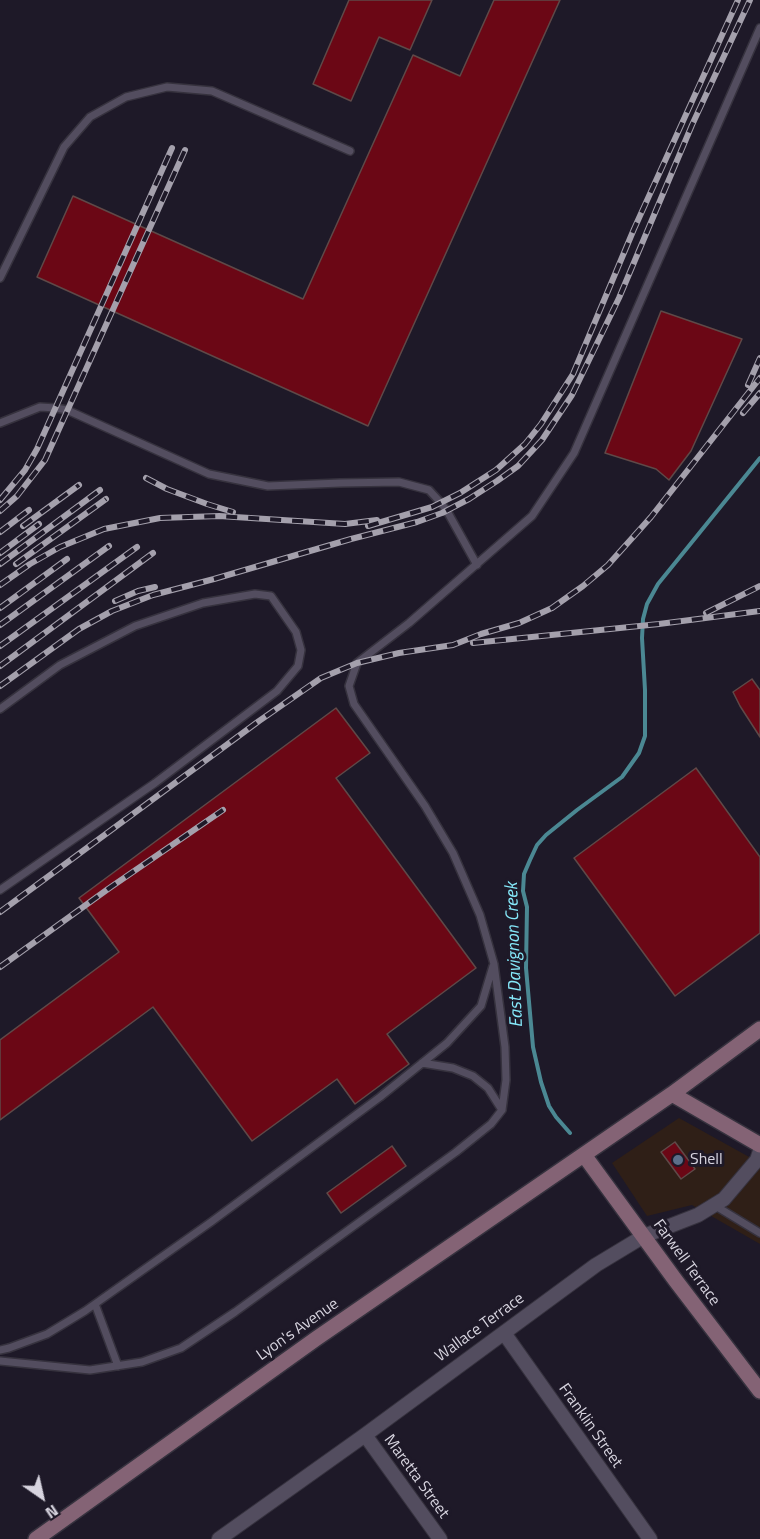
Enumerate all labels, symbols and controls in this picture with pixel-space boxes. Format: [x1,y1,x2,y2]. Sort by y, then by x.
water label: East Davignon Creek [502,882,528,1028]
place label: Shell [690,1150,723,1170]
marker: Shell [671,1153,685,1167]
street label: Farwell Terrace [648,1216,724,1310]
street label: Wallace Terrace [432,1289,528,1367]
street label: Lyon's Avenue [253,1295,343,1365]
street label: Franklin Street [554,1380,626,1472]
street label: Maretta Street [379,1431,453,1523]
north arrow [12,1467,72,1527]
text: N [41,1499,63,1525]

